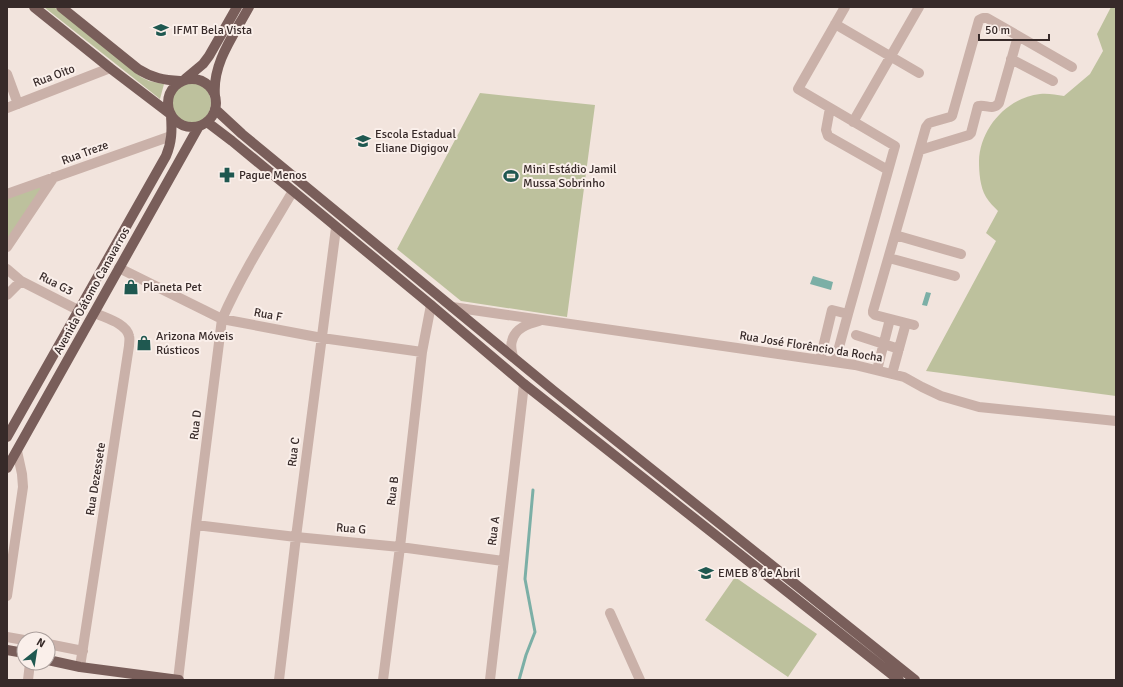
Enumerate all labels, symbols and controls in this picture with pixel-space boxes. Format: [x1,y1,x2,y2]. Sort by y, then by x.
scale bar [979,16,1049,42]
school or university icon: IFMT Bela Vista [152,21,170,39]
place label: IFMT Bela Vista [173,23,252,38]
text: 50 m [985,23,1010,38]
street label: Rua Oito [31,61,77,91]
place label: Escola Estadual Eliane Digigov [375,127,456,156]
school or university icon: Escola Estadual Eliane Digigov [354,132,372,150]
street label: Rua Treze [59,138,111,168]
place label: Mini Estádio Jamil Mussa Sobrinho [523,162,617,191]
pharmacy icon: Pague Menos [218,166,236,184]
sports icon: Mini Estádio Jamil Mussa Sobrinho [502,167,520,185]
place label: Pague Menos [239,168,307,183]
street label: Avenida Oátomo Canavarros [51,225,133,357]
street label: Rua G3 [36,269,76,299]
shop icon: Planeta Pet [122,278,140,296]
place label: Planeta Pet [143,280,202,295]
street label: Rua F [253,305,283,325]
street label: Rua José Florêncio da Rocha [738,328,884,366]
place label: Arizona Móveis Rústicos [156,329,234,358]
shop icon: Arizona Móveis Rústicos [135,334,153,352]
street label: Rua D [187,409,205,441]
street label: Rua C [285,436,303,468]
street label: Rua Dezessete [83,441,109,517]
street label: Rua B [384,475,402,507]
street label: Rua A [485,515,503,547]
street label: Rua G [335,520,367,538]
school or university icon: EMEB 8 de Abril [697,564,715,582]
place label: EMEB 8 de Abril [718,566,801,581]
north arrow [16,631,56,671]
text: N [34,635,47,650]

